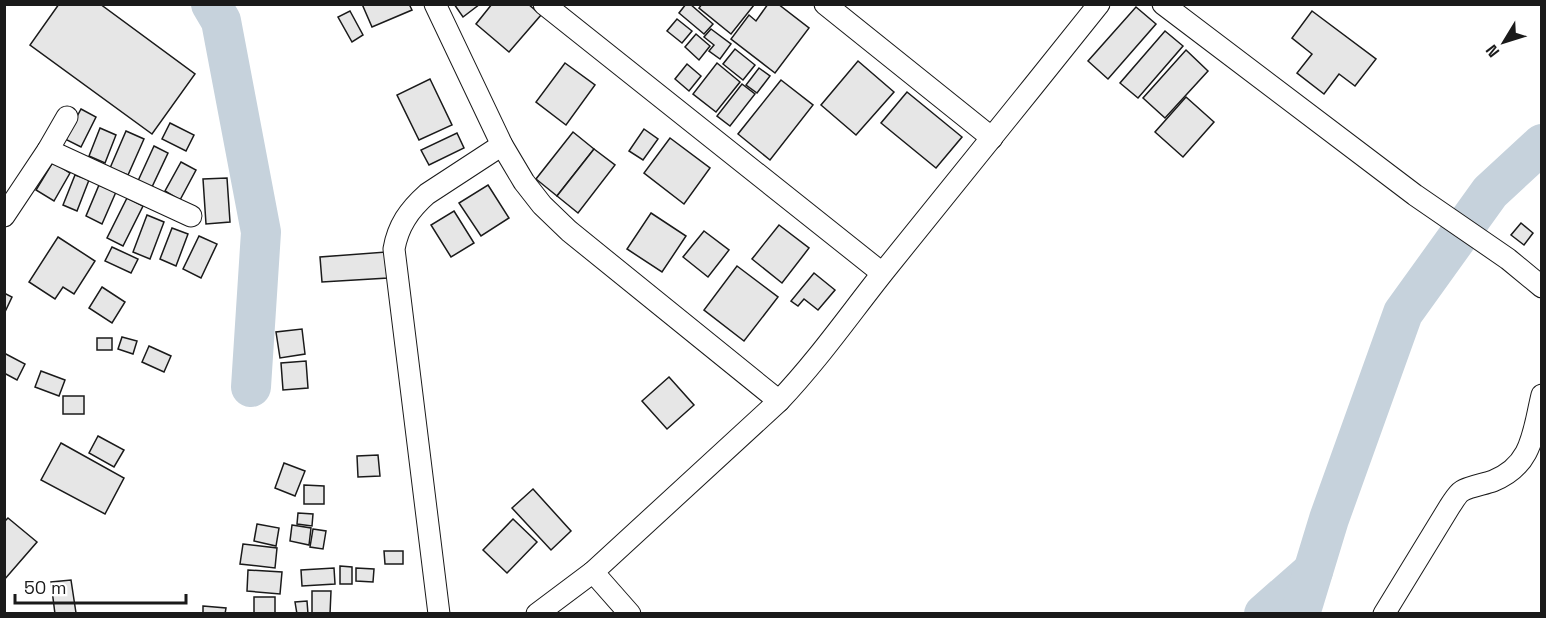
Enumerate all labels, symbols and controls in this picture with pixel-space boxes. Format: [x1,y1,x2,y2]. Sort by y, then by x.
north arrow [1474,12,1534,72]
text: N [1481,40,1504,62]
scale bar [15,567,186,605]
text: 50 m [24,576,66,599]

